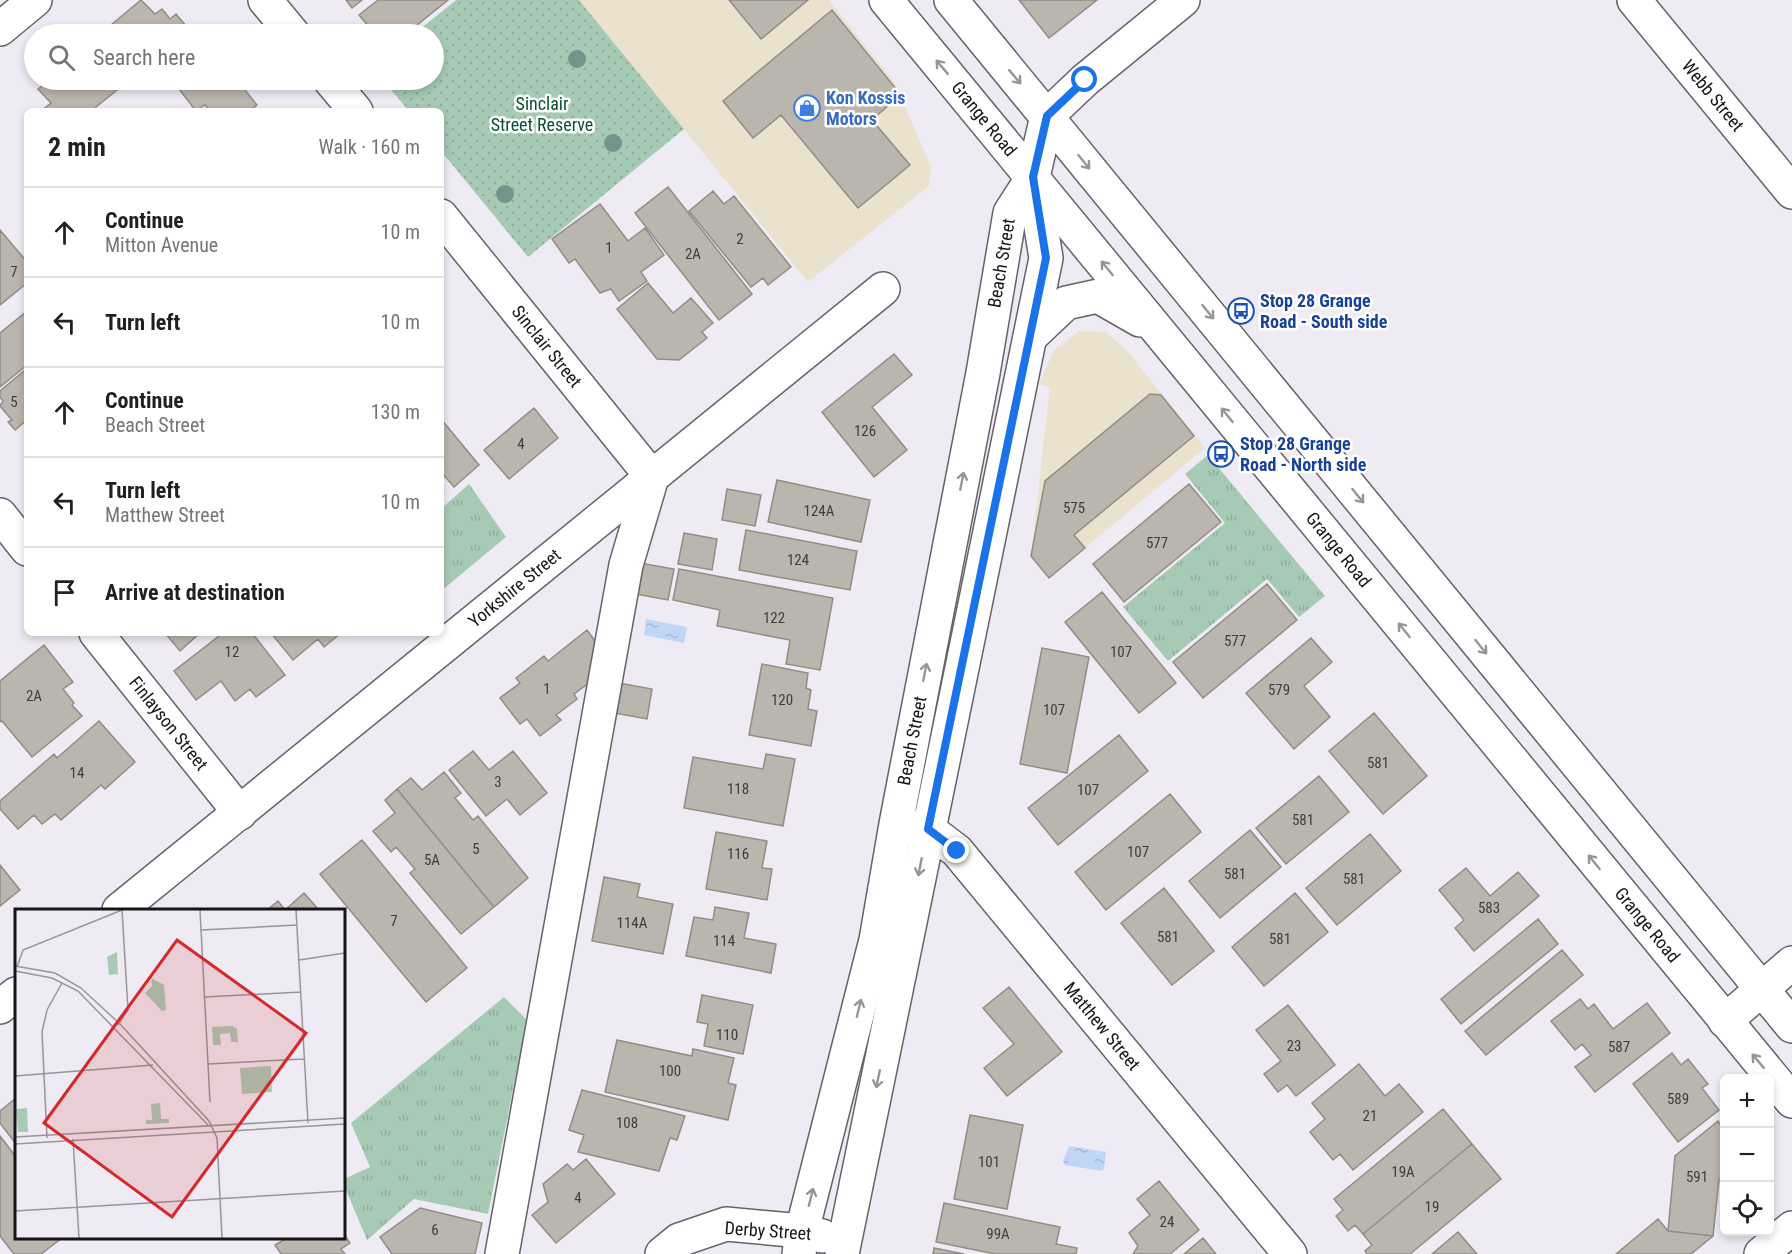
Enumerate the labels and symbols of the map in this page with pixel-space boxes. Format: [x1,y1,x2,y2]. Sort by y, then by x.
street label: Webb Street [1678,56,1749,135]
one-way arrow [935,60,949,75]
route start [1071,66,1097,92]
one-way arrow [1008,69,1021,85]
street label: Grange Road [947,77,1021,160]
place label: Kon Kossis Motors [826,87,905,129]
park label: Sinclair Street Reserve [491,93,593,135]
shop icon: Kon Kossis Motors [792,93,822,123]
one-way arrow [1077,153,1090,169]
street label: Beach Street [983,217,1019,309]
house number: 2 [736,230,744,248]
house number: 1 [605,239,613,257]
house number: 2A [685,245,701,263]
one-way arrow [1101,260,1114,276]
house number: 7 [10,263,18,281]
place label: Stop 28 Grange Road - South side [1260,290,1388,332]
bus stop icon: Stop 28 Grange Road - South side [1226,296,1256,326]
street label: Sinclair Street [508,301,586,392]
one-way arrow [1201,304,1214,320]
house number: 5 [10,393,18,411]
one-way arrow [1221,407,1234,423]
house number: 126 [854,422,876,440]
place label: Stop 28 Grange Road - North side [1240,433,1367,475]
house number: 4 [517,435,525,453]
bus stop icon: Stop 28 Grange Road - North side [1206,439,1236,469]
one-way arrow [957,472,968,491]
one-way arrow [1351,488,1364,504]
house number: 575 [1063,499,1085,517]
house number: 124A [804,502,835,520]
street label: Grange Road [1302,508,1376,591]
house number: 577 [1146,534,1168,552]
street label: Yorkshire Street [464,544,565,632]
house number: 124 [787,551,809,569]
house number: 122 [763,609,785,627]
one-way arrow [1397,623,1411,638]
house number: 577 [1224,632,1246,650]
one-way arrow [1475,639,1488,655]
house number: 12 [225,643,239,661]
house number: 107 [1110,643,1132,661]
one-way arrow [920,663,931,683]
street label: Finlayson Street [125,672,213,774]
house number: 1 [543,680,551,698]
house number: 579 [1268,681,1290,699]
house number: 2A [26,687,42,705]
house number: 120 [771,691,793,709]
street label: Beach Street [893,694,930,787]
house number: 107 [1043,701,1065,719]
house number: 581 [1367,754,1389,772]
house number: 14 [70,764,84,782]
house number: 3 [494,773,502,791]
house number: 118 [727,780,749,798]
house number: 107 [1077,781,1099,799]
house number: 581 [1292,811,1314,829]
route end [943,837,969,863]
house number: 5 [472,840,480,858]
house number: 107 [1127,843,1149,861]
house number: 116 [727,845,749,863]
house number: 5A [424,851,440,869]
one-way arrow [1588,854,1601,870]
one-way arrow [914,857,925,876]
house number: 581 [1224,865,1246,883]
house number: 581 [1343,870,1365,888]
street label: Grange Road [1611,883,1685,966]
house number: 583 [1478,899,1500,917]
inset map [15,909,345,1239]
house number: 7 [390,912,398,930]
house number: 114A [617,914,648,932]
house number: 581 [1157,928,1179,946]
house number: 581 [1269,930,1291,948]
house number: 114 [713,932,735,950]
street label: Matthew Street [1060,978,1145,1074]
one-way arrow [853,999,865,1018]
house number: 110 [716,1026,738,1044]
house number: 23 [1287,1037,1301,1055]
house number: 587 [1608,1038,1630,1056]
one-way arrow [1752,1053,1765,1069]
house number: 100 [659,1062,681,1080]
one-way arrow [872,1069,883,1088]
house number: 589 [1667,1090,1689,1108]
house number: 21 [1363,1107,1377,1125]
house number: 108 [616,1114,638,1132]
house number: 101 [978,1153,1000,1171]
house number: 19A [1391,1163,1415,1181]
house number: 591 [1686,1168,1708,1186]
one-way arrow [805,1188,817,1207]
house number: 4 [574,1189,582,1207]
house number: 19 [1425,1198,1439,1216]
house number: 24 [1160,1213,1174,1231]
street label: Derby Street [724,1217,812,1244]
house number: 6 [431,1221,439,1239]
house number: 99A [986,1225,1010,1243]

